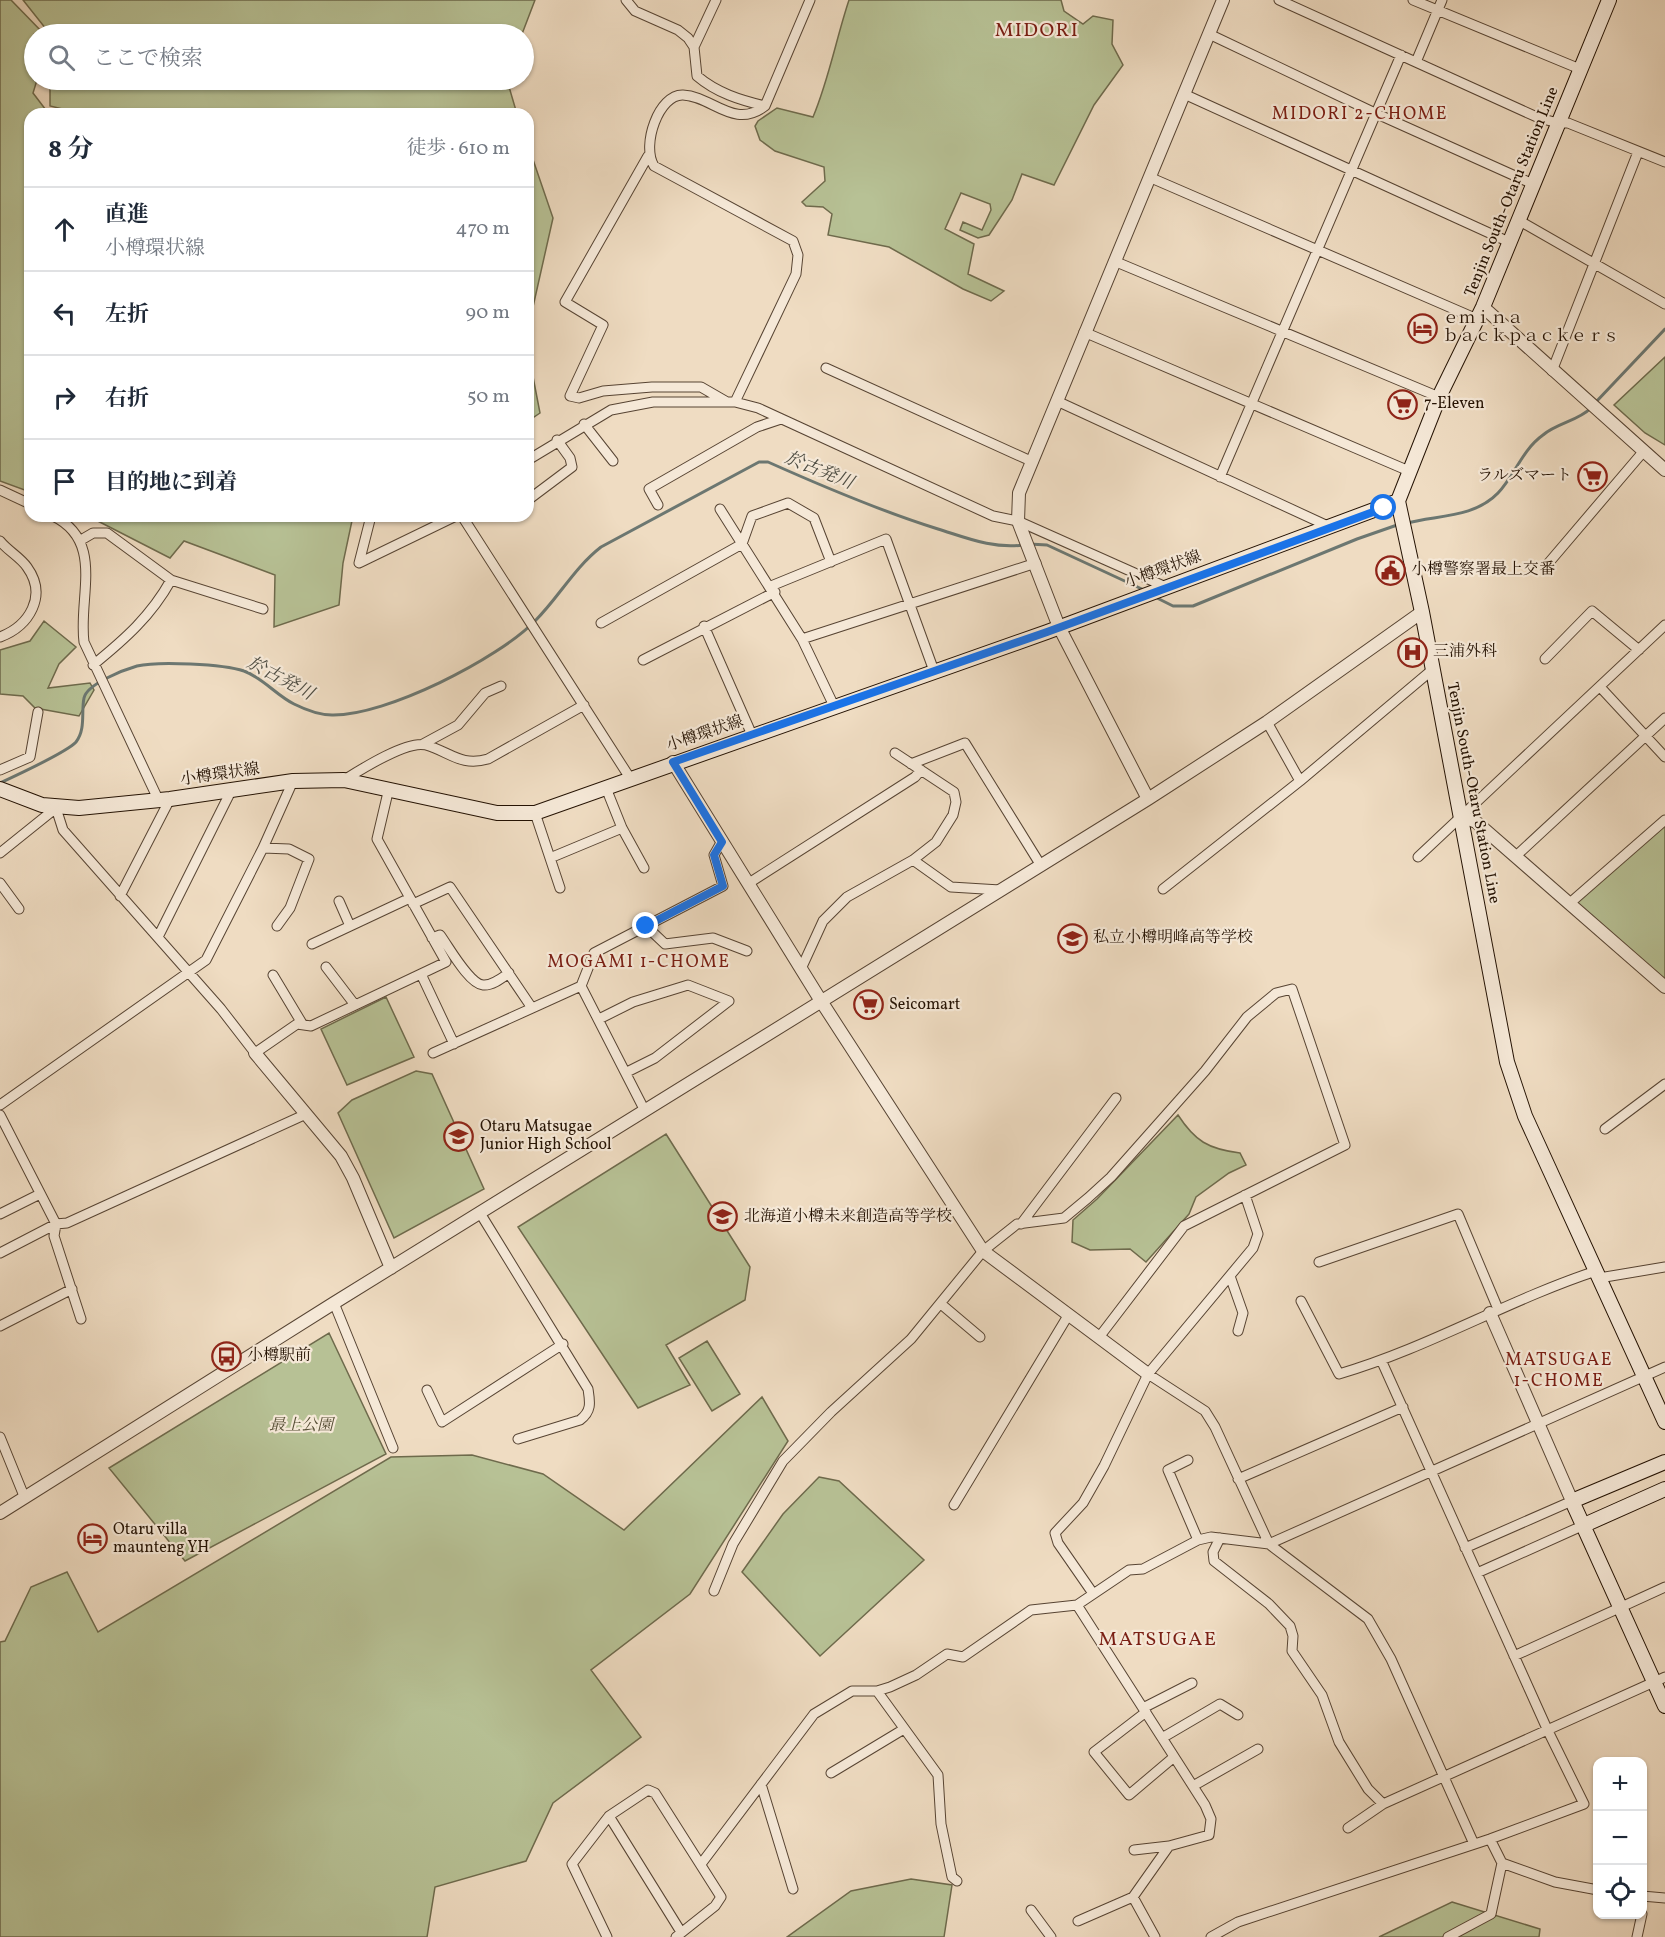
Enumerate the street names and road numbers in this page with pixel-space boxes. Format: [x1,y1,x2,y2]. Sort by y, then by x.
street label: Tenjin South-Otaru Station Line [1460,84,1564,300]
street label: 小樽環状線 [1122,546,1204,594]
street label: Tenjin South-Otaru Station Line [1441,680,1505,906]
street label: 小樽環状線 [664,711,746,757]
street label: 小樽環状線 [179,759,261,791]

